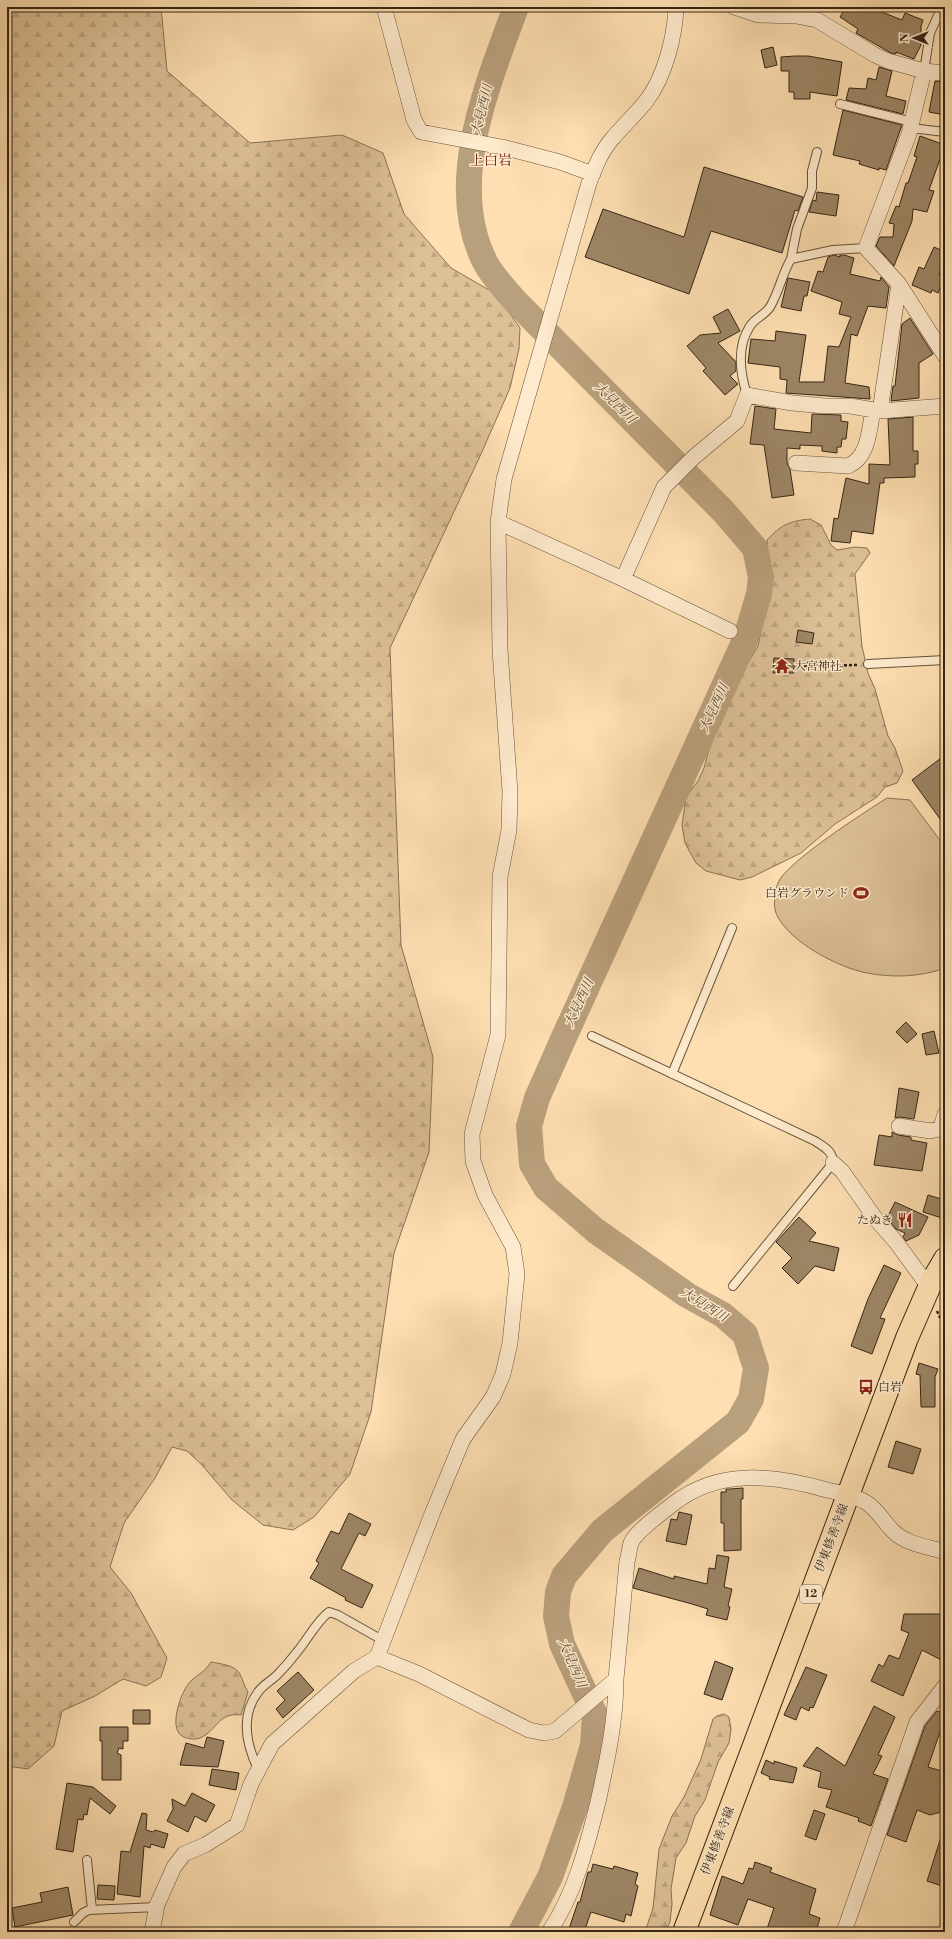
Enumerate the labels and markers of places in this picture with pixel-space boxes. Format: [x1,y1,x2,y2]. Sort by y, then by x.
temple icon: 大宮神社 [773,657,791,675]
place label: 大宮神社 [794,659,842,674]
sports icon: 白岩グラウンド [852,884,870,902]
place label: 白岩グラウンド [765,886,849,901]
restaurant icon: たぬき [896,1211,914,1229]
place label: たぬき [857,1213,893,1228]
bus stop icon: 白岩 [857,1378,875,1396]
place label: 白岩 [878,1380,902,1395]

